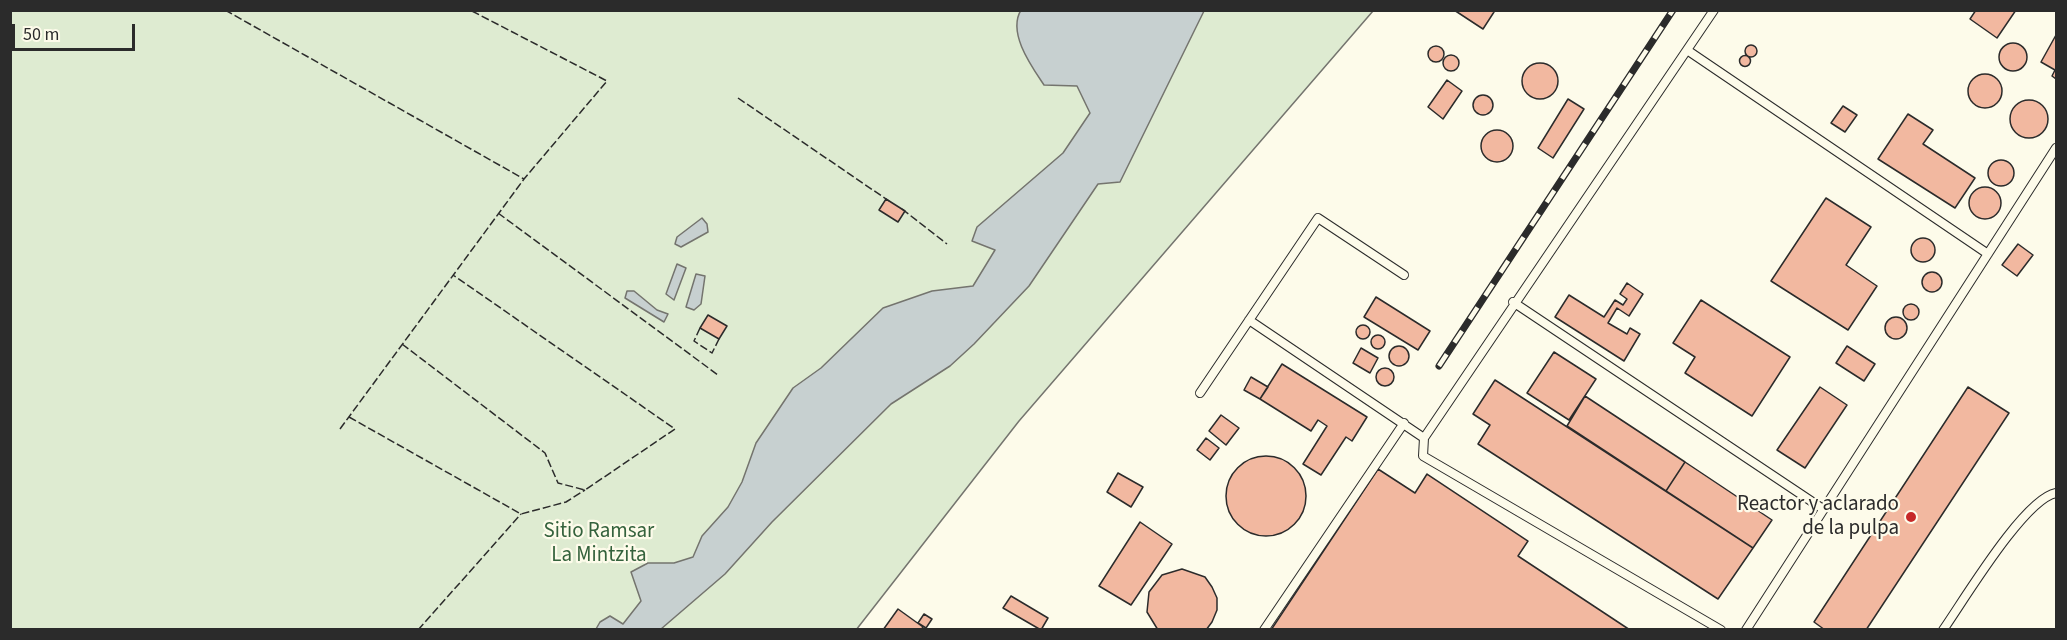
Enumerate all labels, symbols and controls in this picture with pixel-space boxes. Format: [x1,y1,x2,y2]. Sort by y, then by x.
scale bar [15,12,138,50]
text: 50 m [23,22,59,47]
place label: Reactor y aclarado de la pulpa [1737,492,1899,542]
marker: Reactor y aclarado de la pulpa [1904,510,1918,524]
park label: Sitio Ramsar La Mintzita [544,519,654,569]

